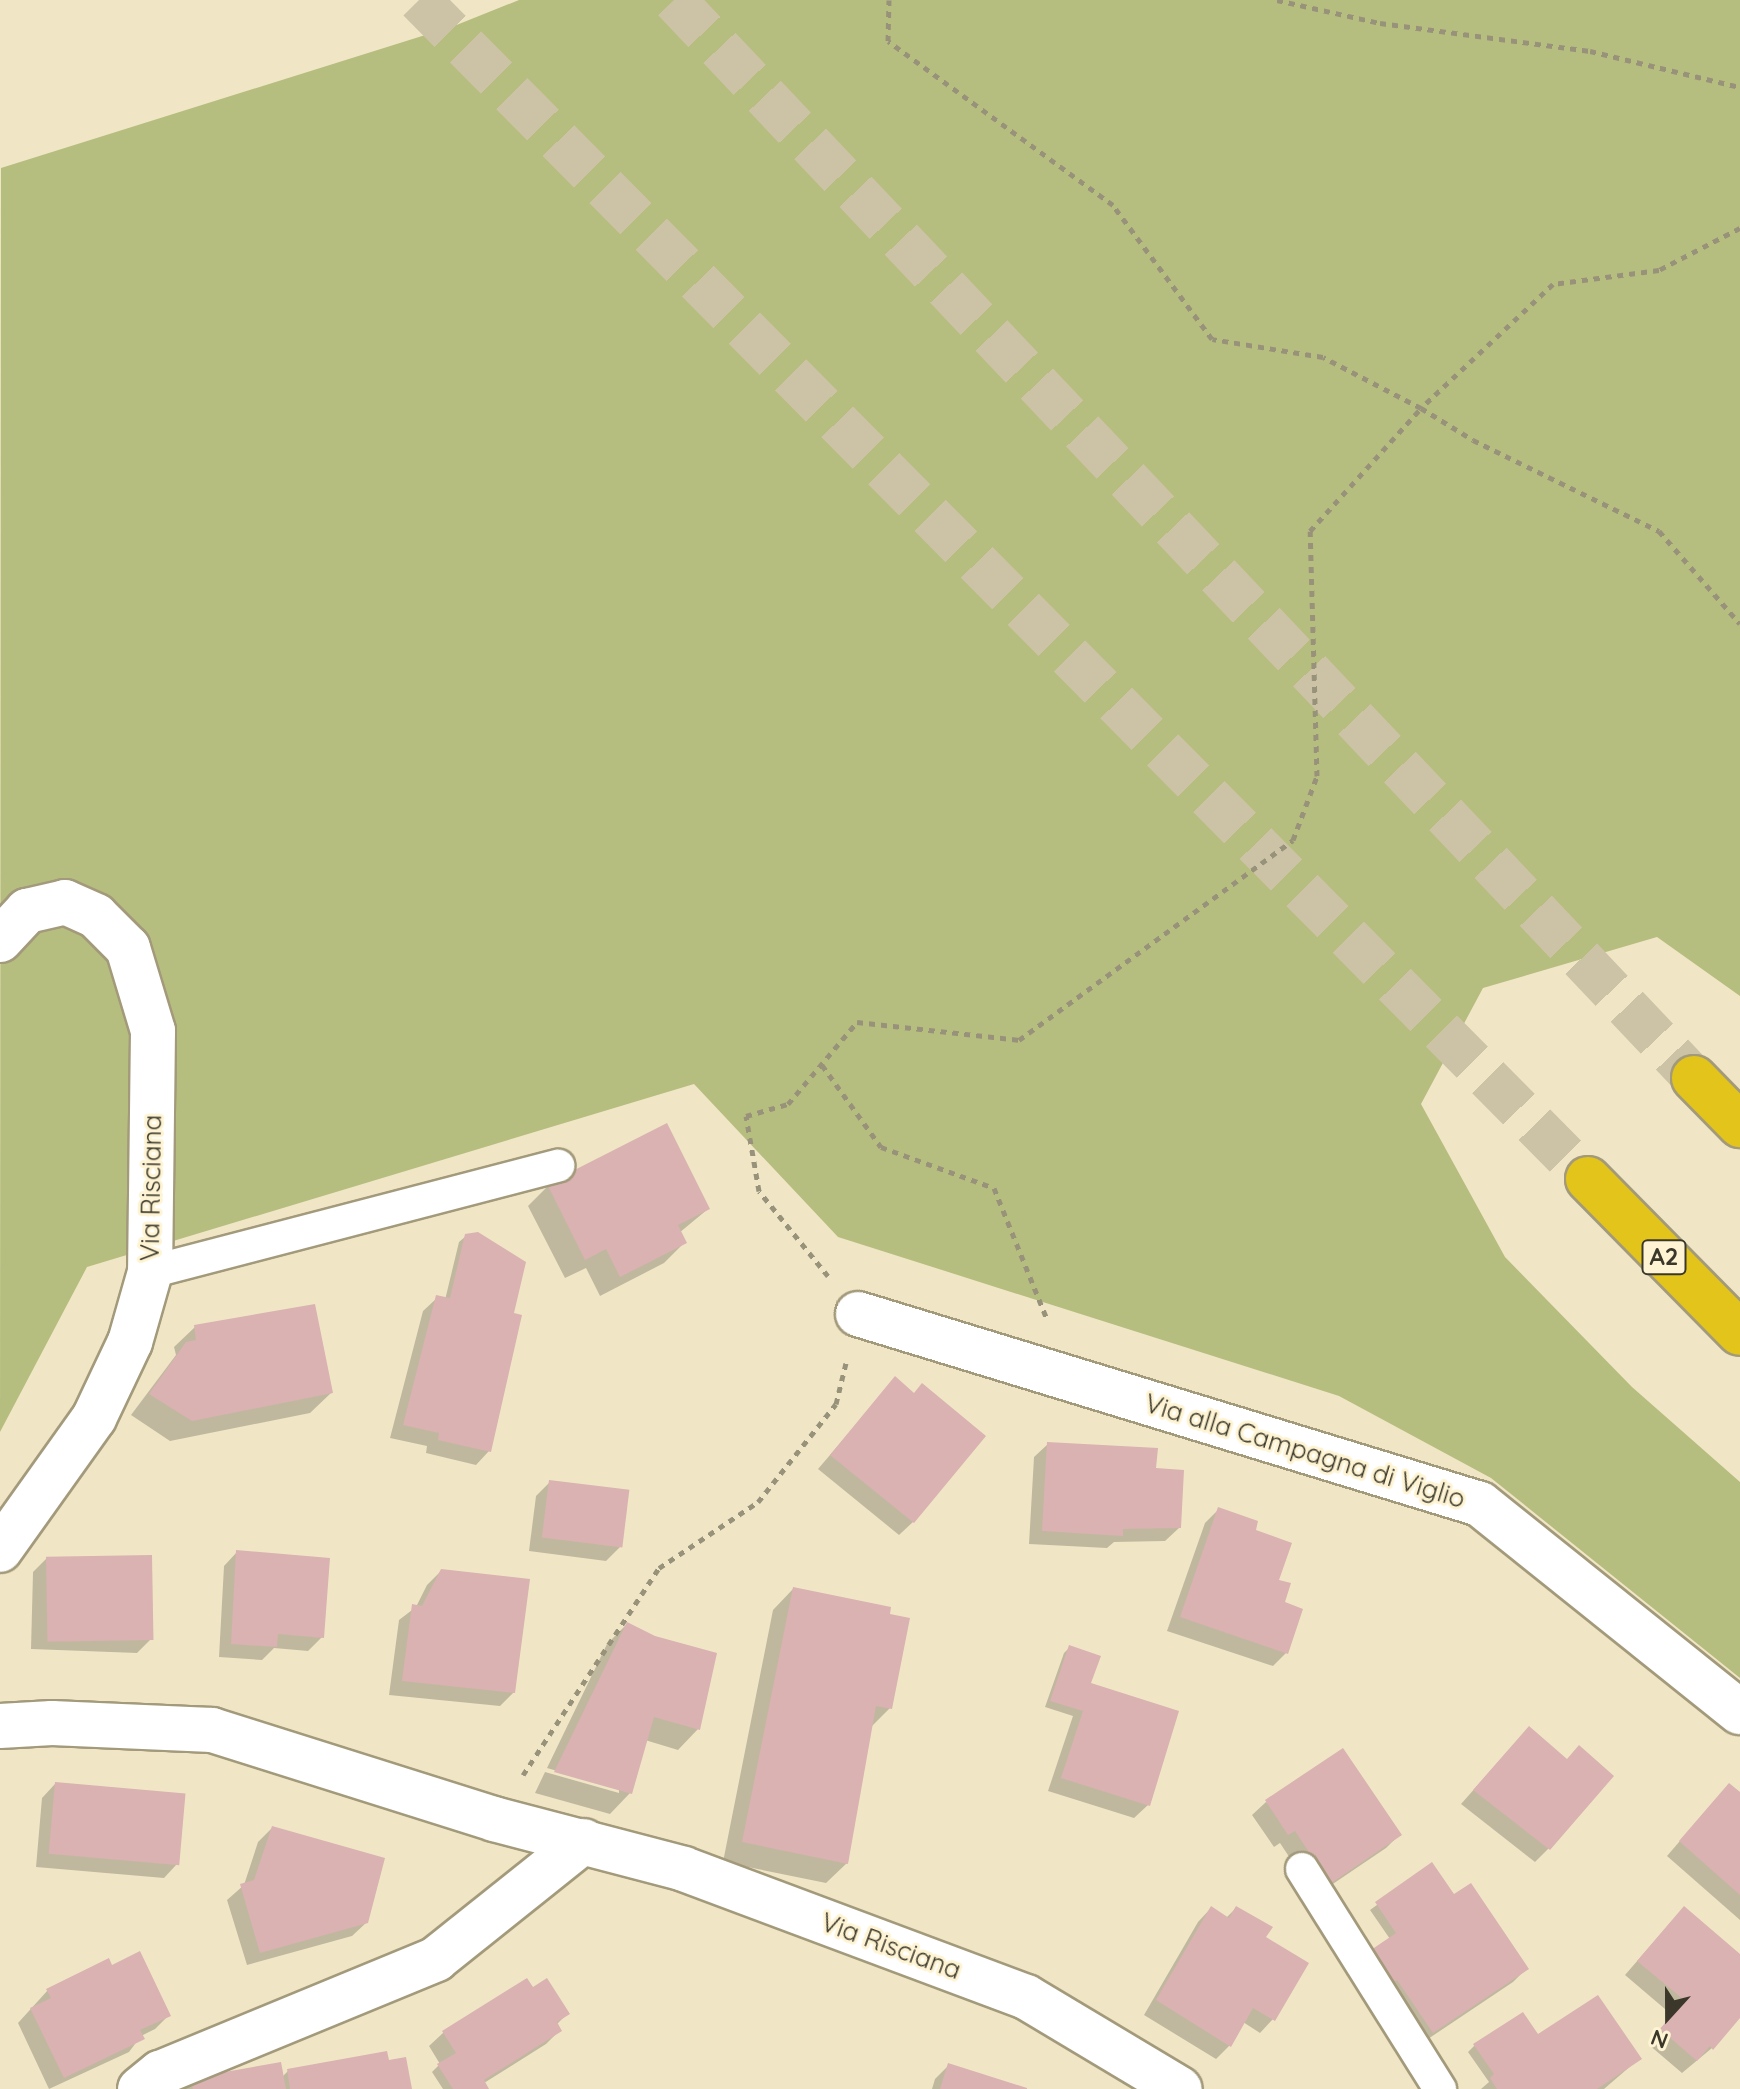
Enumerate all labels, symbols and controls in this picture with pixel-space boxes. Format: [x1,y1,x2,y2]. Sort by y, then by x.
street label: Via Risciana [134,1115,168,1261]
road number: A2 [1640,1237,1688,1277]
street label: Via alla Campagna di Viglio [1141,1387,1469,1515]
street label: Via Risciana [817,1906,965,1986]
north arrow [1628,1977,1708,2057]
text: N [1647,2023,1672,2055]

